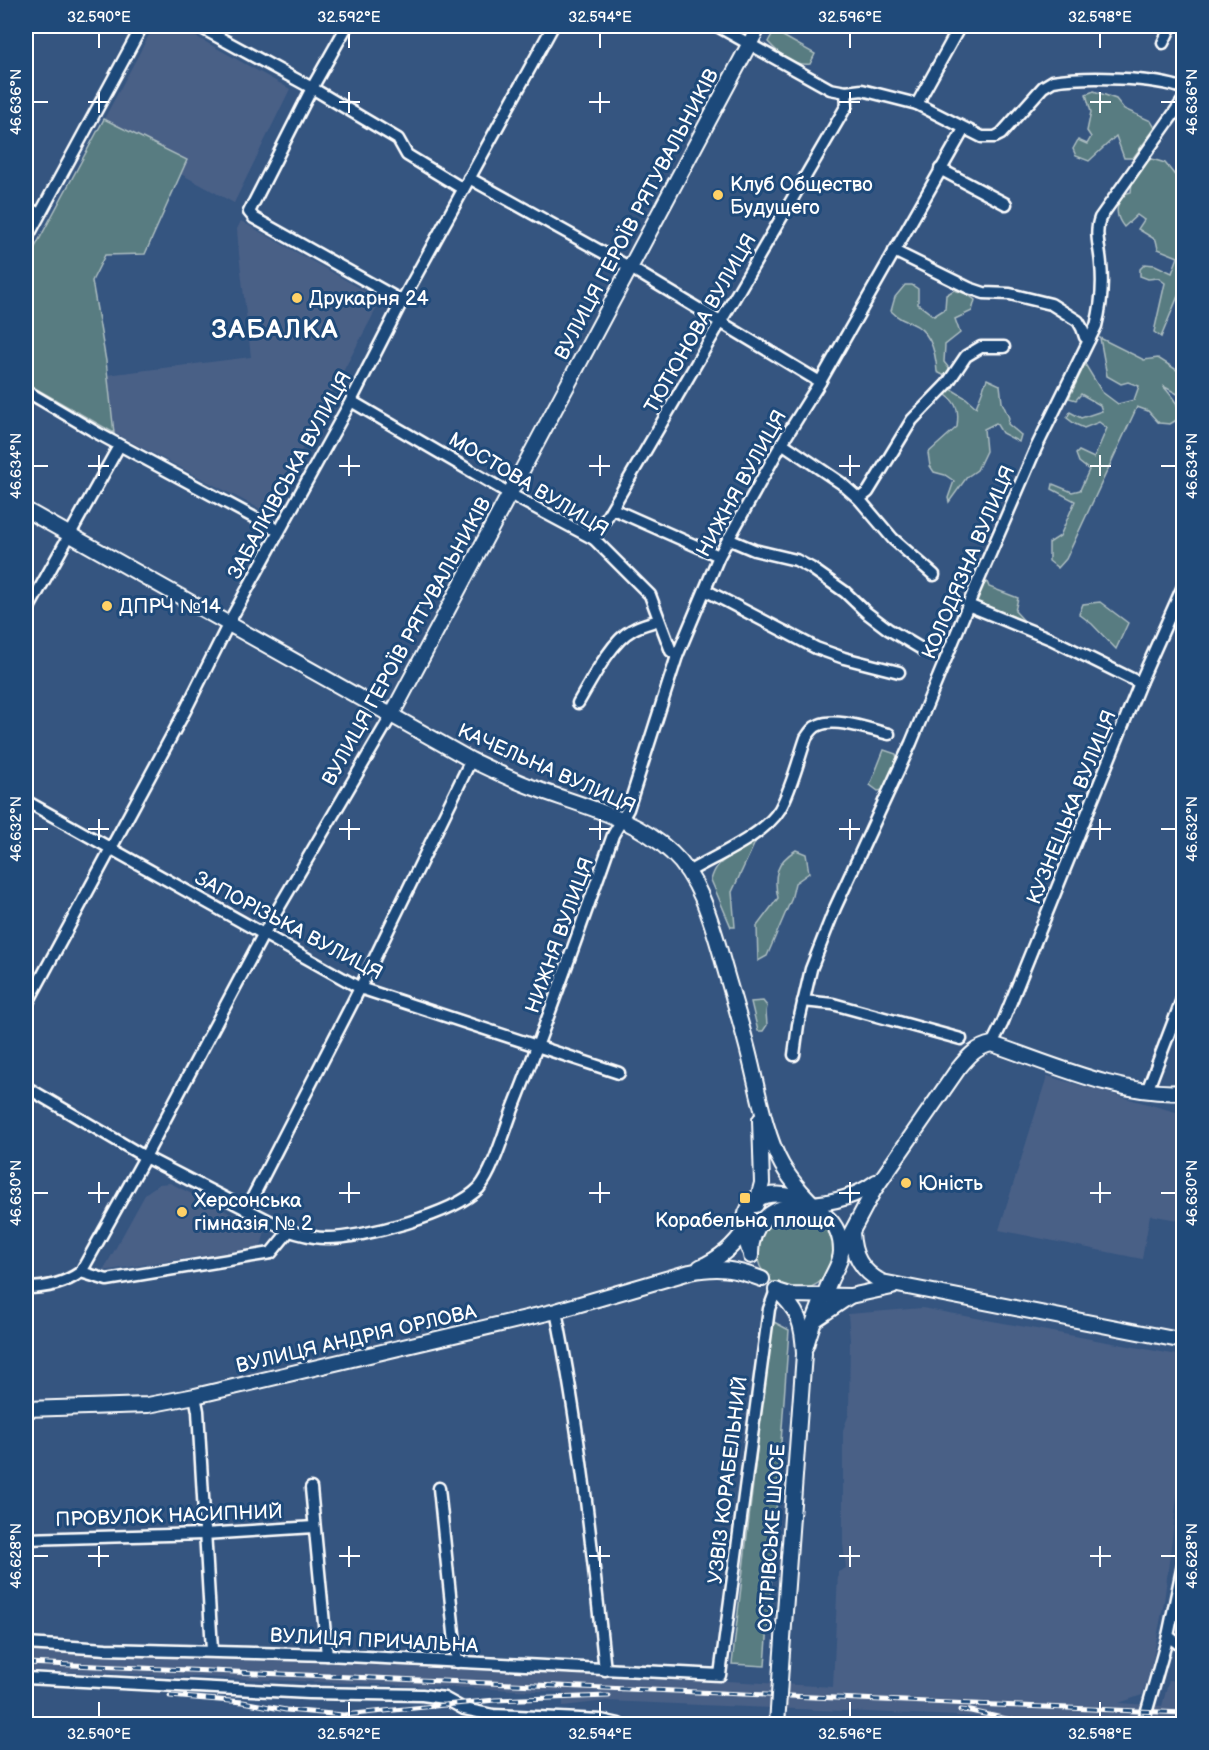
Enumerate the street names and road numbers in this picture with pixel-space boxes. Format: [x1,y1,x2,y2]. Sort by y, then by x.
street label: ВУЛИЦЯ ГЕРОЇВ РЯТУВАЛЬНИКІВ [549,64,724,364]
street label: ТЮТЮНОВА ВУЛИЦЯ [640,230,762,417]
street label: ЗАБАЛКІВСЬКА ВУЛИЦЯ [223,368,357,583]
street label: НИЖНЯ ВУЛИЦЯ [692,406,792,561]
street label: МОСТОВА ВУЛИЦЯ [444,428,613,542]
street label: КОЛОДЯЗНА ВУЛИЦЯ [917,462,1021,663]
street label: ВУЛИЦЯ ГЕРОЇВ РЯТУВАЛЬНИКІВ [316,492,497,790]
street label: КУЗНЕЦЬКА ВУЛИЦЯ [1022,707,1122,908]
street label: КАЧЕЛЬНА ВУЛИЦЯ [454,719,639,819]
street label: НИЖНЯ ВУЛИЦЯ [521,854,599,1017]
street label: ЗАПОРІЗЬКА ВУЛИЦЯ [190,866,387,986]
street label: ВУЛИЦЯ АНДРІЯ ОРЛОВА [234,1299,479,1378]
street label: УЗВІЗ КОРАБЕЛЬНИЙ [703,1375,753,1585]
street label: ОСТРІВСЬКЕ ШОСЕ [753,1443,791,1633]
street label: ПРОВУЛОК НАСИПНИЙ [55,1500,283,1532]
street label: ВУЛИЦЯ ПРИЧАЛЬНА [269,1624,480,1658]

